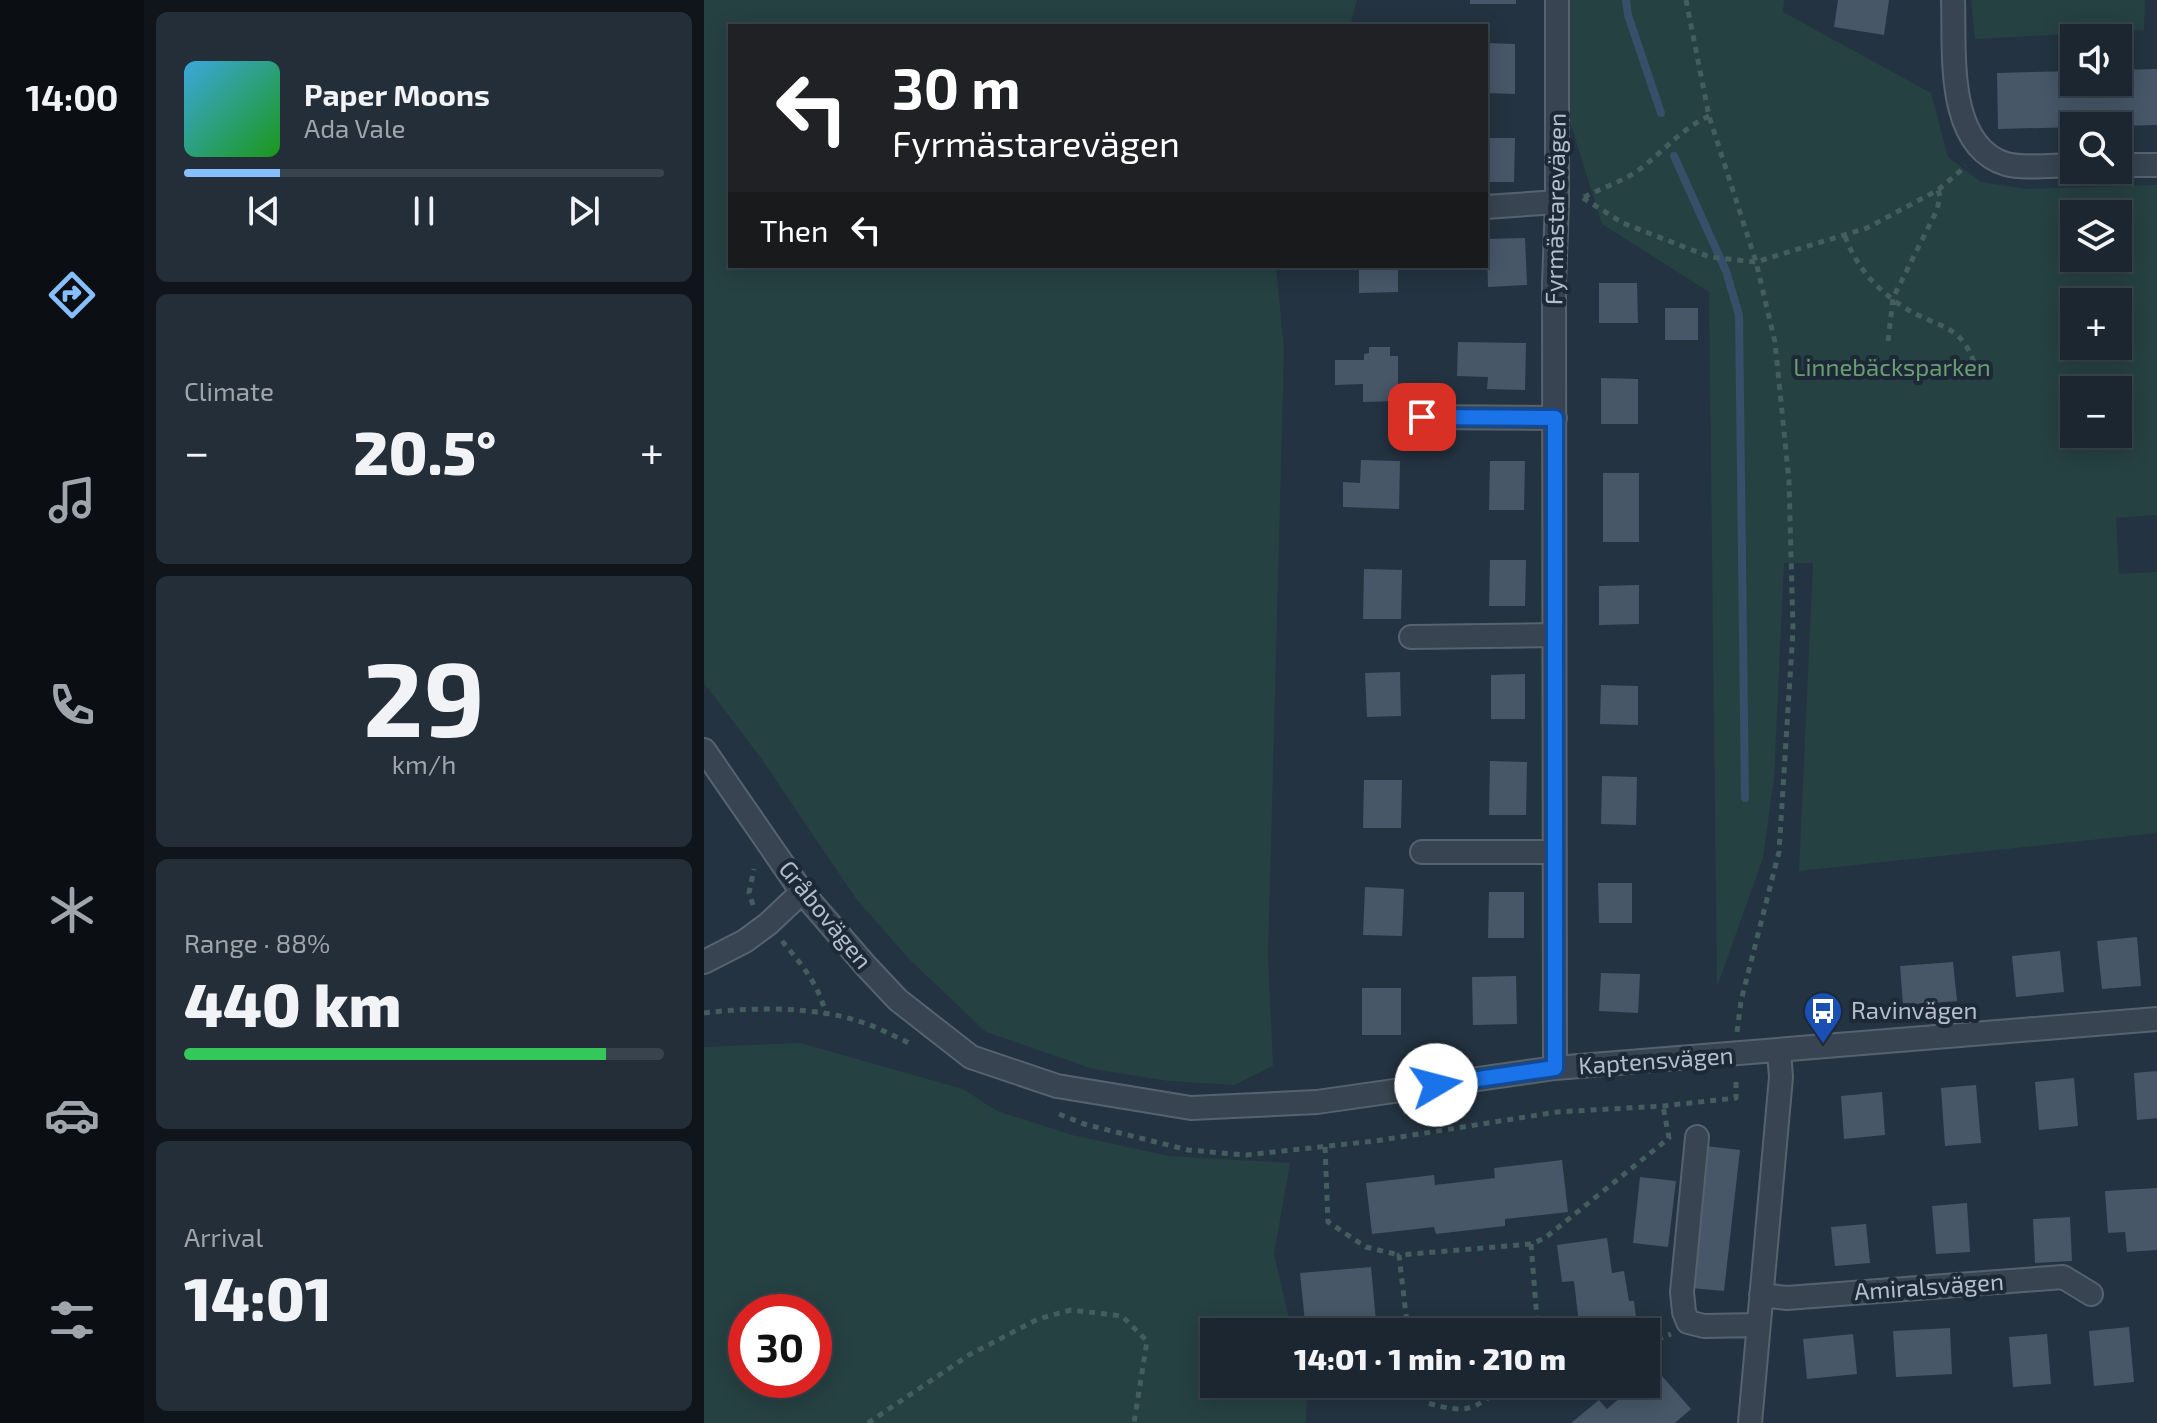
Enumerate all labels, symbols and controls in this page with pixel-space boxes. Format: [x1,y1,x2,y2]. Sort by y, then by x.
map controls [2060,24,2132,448]
button: sound [2060,24,2132,96]
text: 30 m [892,53,1021,120]
icon: left [760,56,864,160]
text: 14:00 [25,75,119,118]
text: Paper Moons [304,76,490,112]
text: Ada Vale [304,112,406,143]
button: search [2060,112,2132,184]
street label: Fyrmästarevägen [1538,113,1571,305]
text: Fyrmästarevägen [892,121,1180,164]
icon: previous [242,189,286,233]
icon: pause [402,189,446,233]
icon: next [562,189,606,233]
button: layers [2060,200,2132,272]
icon: left [844,208,888,252]
text: Then [760,212,828,248]
icon: directions [44,267,100,323]
button: + [2060,288,2132,360]
park label: Linnebäcksparken [1793,352,1991,381]
text: Climate [184,375,274,406]
button: − [2060,376,2132,448]
pin [1388,383,1456,451]
icon: arrive [1400,395,1444,439]
text: 20.5° [353,415,496,487]
text: − [184,424,210,477]
text: + [640,424,664,477]
icon: music [44,472,100,528]
text: 29 [363,633,485,758]
icon: phone [44,677,100,733]
text: km/h [392,748,456,779]
street label: Gråbovägen [774,854,879,974]
icon: climate [44,882,100,938]
text: Range · 88% [184,927,330,958]
text: 440 km [184,967,402,1039]
bus stop icon: Ravinvägen [1802,990,1844,1045]
place label: Ravinvägen [1851,995,1978,1024]
street label: Kaptensvägen [1577,1040,1734,1079]
position arrow [1394,1043,1478,1127]
icon: car [44,1087,100,1143]
text: Arrival [184,1221,263,1252]
text: 14:01 [184,1261,332,1333]
street label: Amiralsvägen [1853,1266,2005,1305]
icon: filters [44,1292,100,1348]
speed limit sign: 30 [728,1294,832,1398]
text: 14:01 · 1 min · 210 m [1294,1340,1566,1376]

